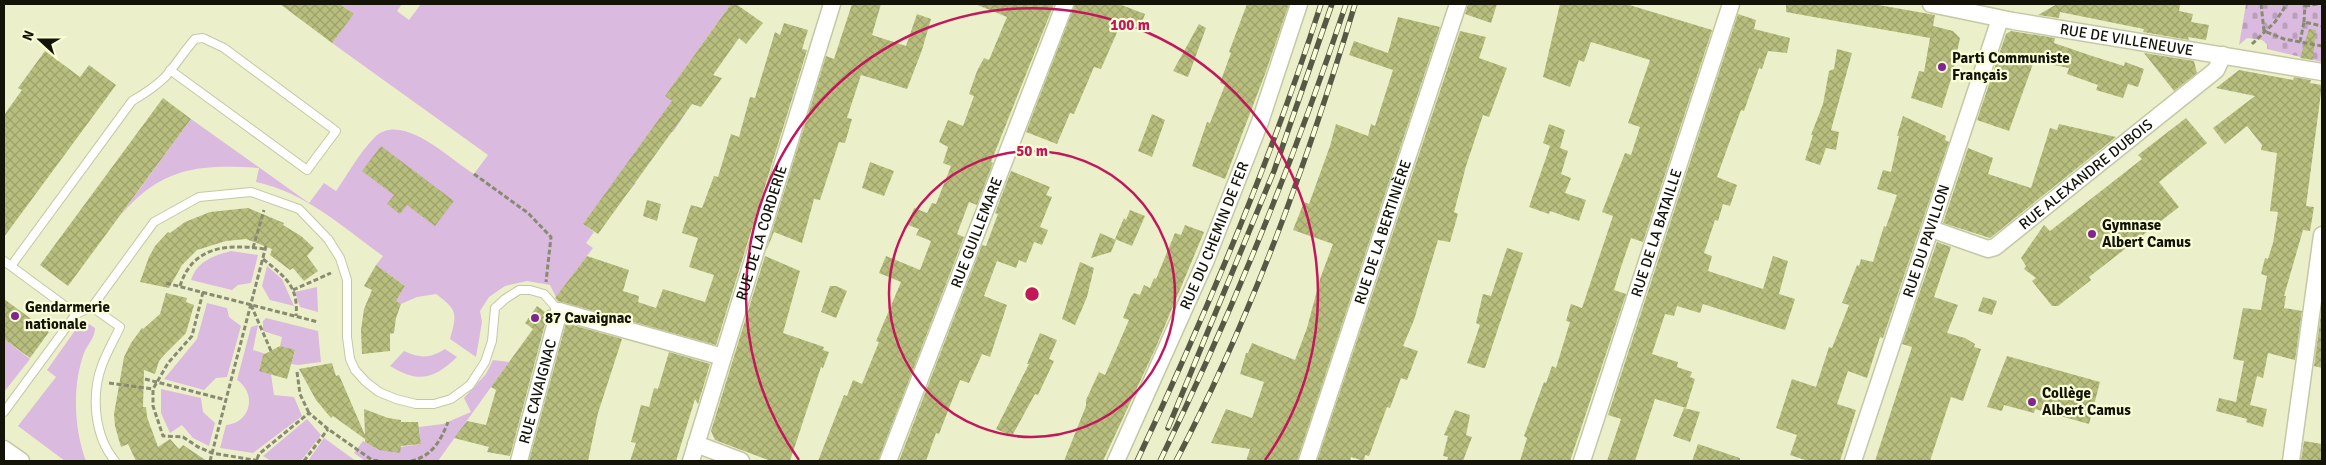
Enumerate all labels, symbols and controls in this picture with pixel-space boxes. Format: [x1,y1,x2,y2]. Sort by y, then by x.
north arrow [15,15,65,65]
text: 100 m [1110,16,1150,34]
street label: RUE DE VILLENEUVE [2059,20,2195,60]
text: N [19,28,38,43]
place label: Parti Communiste Français [1952,49,2070,84]
marker: Parti Communiste Français [1936,61,1948,73]
street label: RUE ALEXANDRE DUBOIS [2015,115,2156,233]
text: 50 m [1016,142,1048,160]
street label: RUE DE LA BERTINIÈRE [1350,158,1415,307]
street label: RUE DU CHEMIN DE FER [1176,159,1253,312]
street label: RUE DE LA CORDERIE [732,163,791,302]
street label: RUE DE LA BATAILLE [1627,166,1686,299]
street label: RUE GUILLEMARE [947,175,1006,291]
street label: RUE DU PAVILLON [1899,182,1953,300]
place label: Gymnase Albert Camus [2102,216,2191,251]
marker: Gymnase Albert Camus [2086,228,2098,240]
centre of rings [1023,285,1041,303]
place label: Gendarmerie nationale [25,298,110,333]
place label: 87 Cavaignac [545,309,631,327]
marker: Gendarmerie nationale [9,310,21,322]
marker: 87 Cavaignac [529,312,541,324]
street label: RUE CAVAIGNAC [515,337,560,446]
place label: Collège Albert Camus [2042,384,2131,419]
marker: Collège Albert Camus [2026,396,2038,408]

